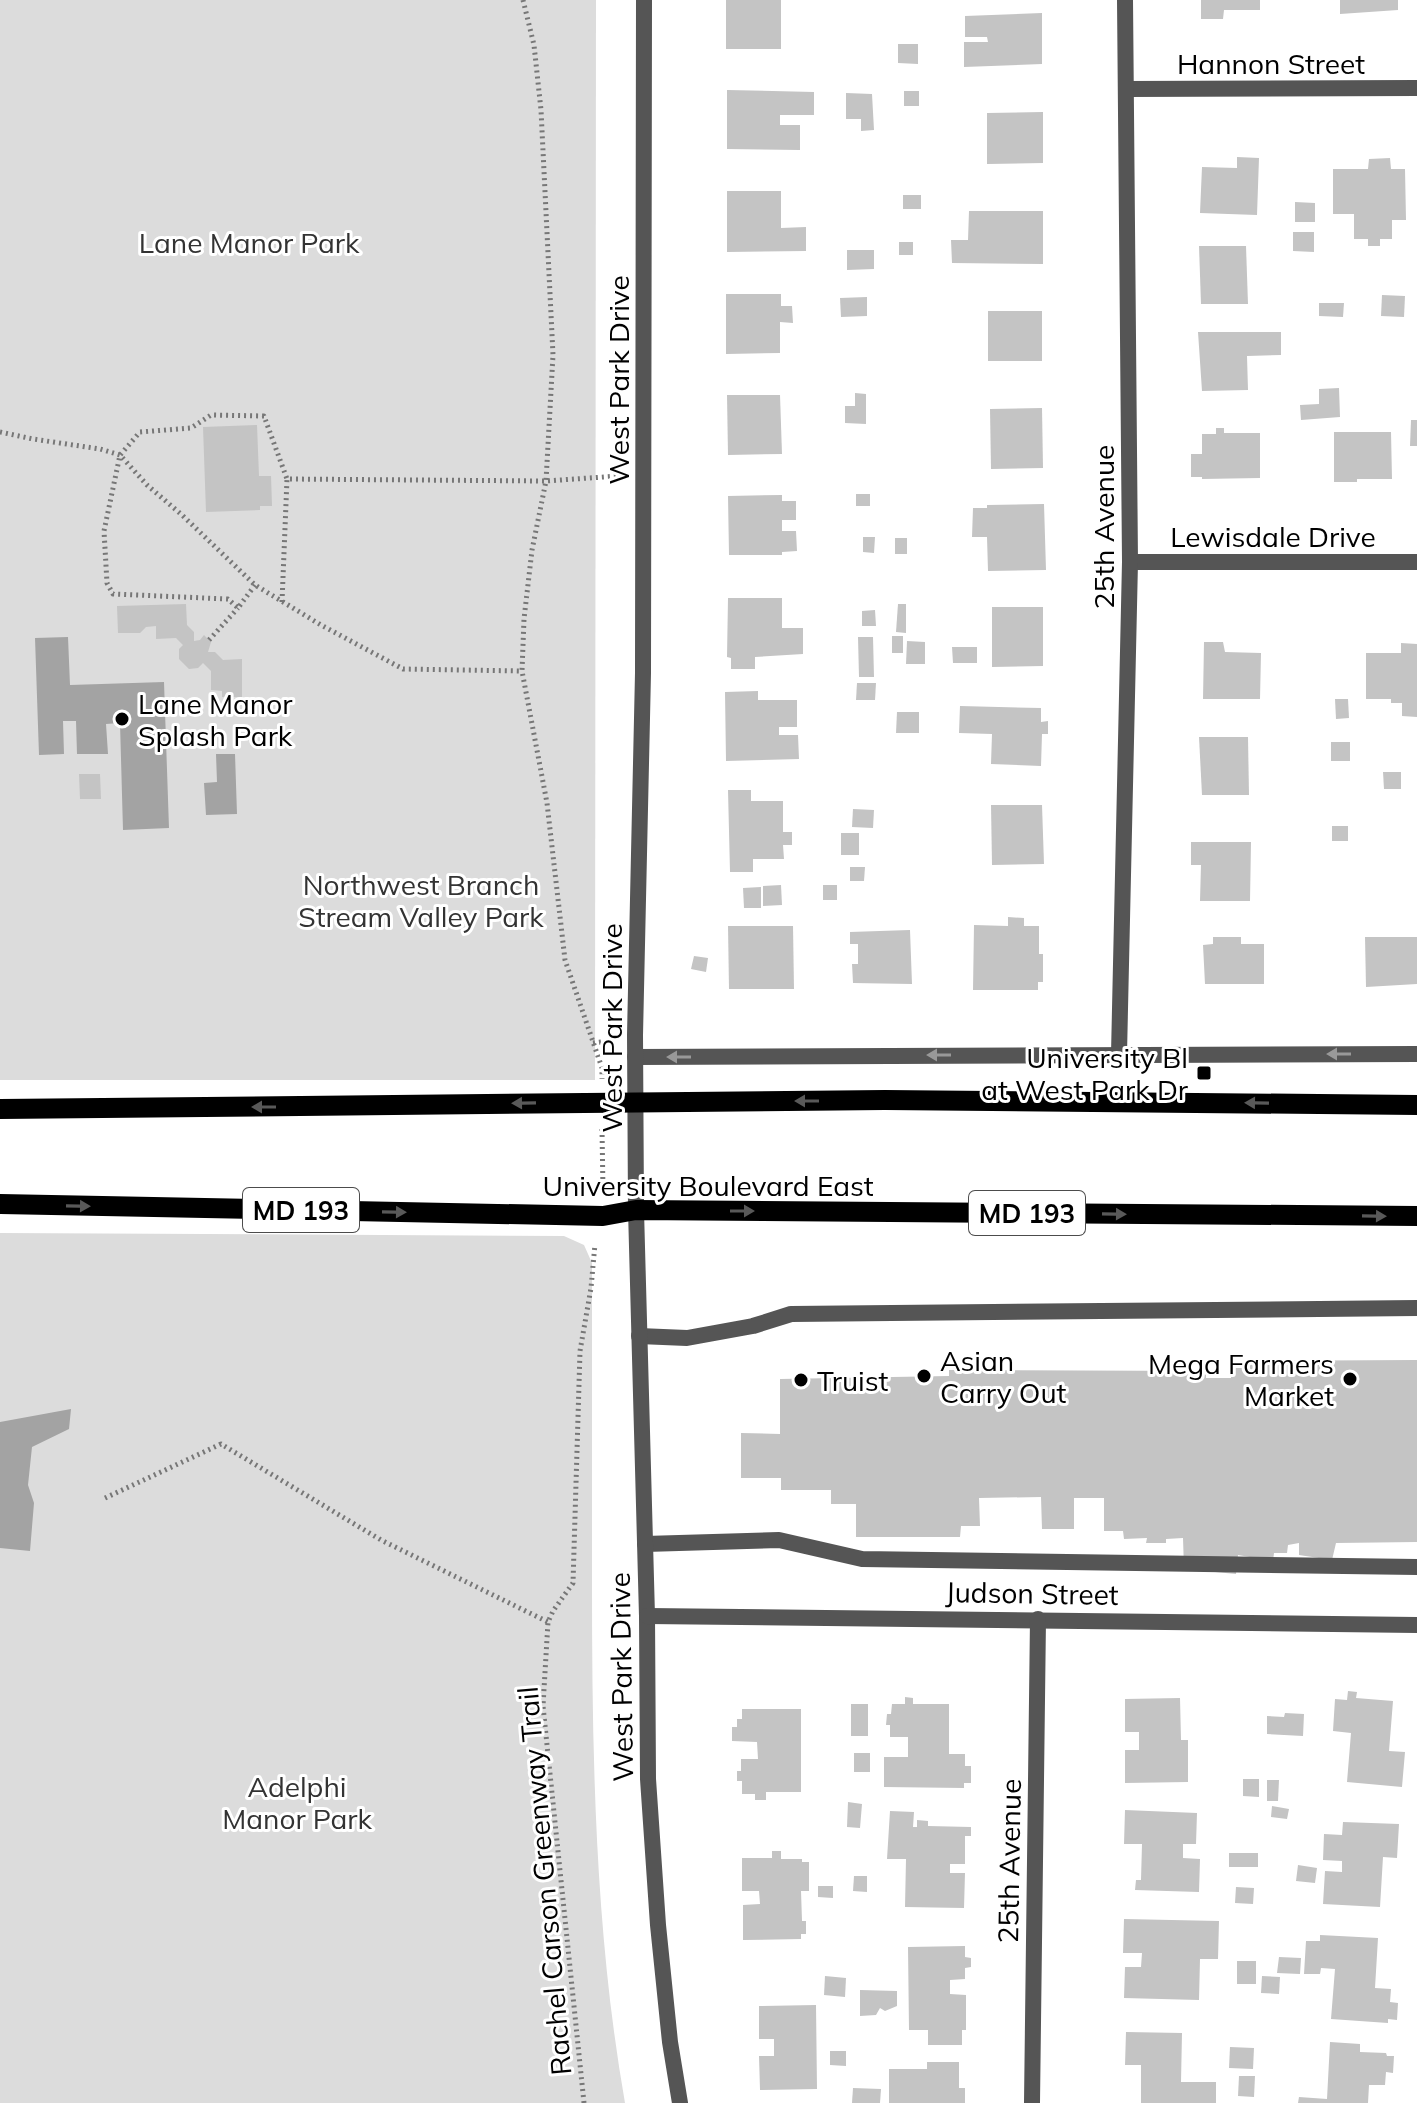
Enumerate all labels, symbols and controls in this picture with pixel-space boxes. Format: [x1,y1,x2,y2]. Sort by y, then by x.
street label: Hannon Street [1177,46,1365,81]
park label: Lane Manor Park [139,225,360,260]
street label: West Park Drive [601,275,636,485]
street label: 25th Avenue [1086,445,1121,609]
street label: Lewisdale Drive [1170,519,1376,554]
place label: Lane Manor Splash Park [138,686,293,753]
marker: Lane Manor Splash Park [113,710,131,728]
park label: Northwest Branch Stream Valley Park [298,867,544,934]
street label: West Park Drive [594,923,629,1133]
place label: University Bl at West Park Dr [981,1040,1189,1107]
one-way arrow [1326,1048,1351,1060]
one-way arrow [926,1049,951,1062]
one-way arrow [666,1051,691,1063]
marker: University Bl at West Park Dr [1195,1064,1213,1082]
one-way arrow [794,1095,819,1107]
one-way arrow [511,1097,536,1110]
one-way arrow [1244,1097,1269,1109]
one-way arrow [251,1101,276,1113]
street label: University Boulevard East [542,1168,874,1203]
road number: MD 193 [243,1188,359,1232]
road number: MD 193 [969,1191,1085,1235]
one-way arrow [66,1200,91,1212]
one-way arrow [730,1205,755,1217]
one-way arrow [382,1206,407,1219]
one-way arrow [1102,1208,1127,1220]
one-way arrow [1362,1210,1387,1222]
place label: Asian Carry Out [940,1343,1067,1410]
place label: Mega Farmers Market [1148,1346,1334,1413]
place label: Truist [817,1363,889,1398]
marker: Asian Carry Out [915,1367,933,1385]
marker: Mega Farmers Market [1341,1370,1359,1388]
marker: Truist [792,1371,810,1389]
street label: West Park Drive [602,1572,640,1782]
street label: Judson Street [945,1574,1119,1612]
street label: Rachel Carson Greenway Trail [510,1685,578,2077]
park label: Adelphi Manor Park [222,1769,372,1836]
street label: 25th Avenue [990,1778,1028,1944]

